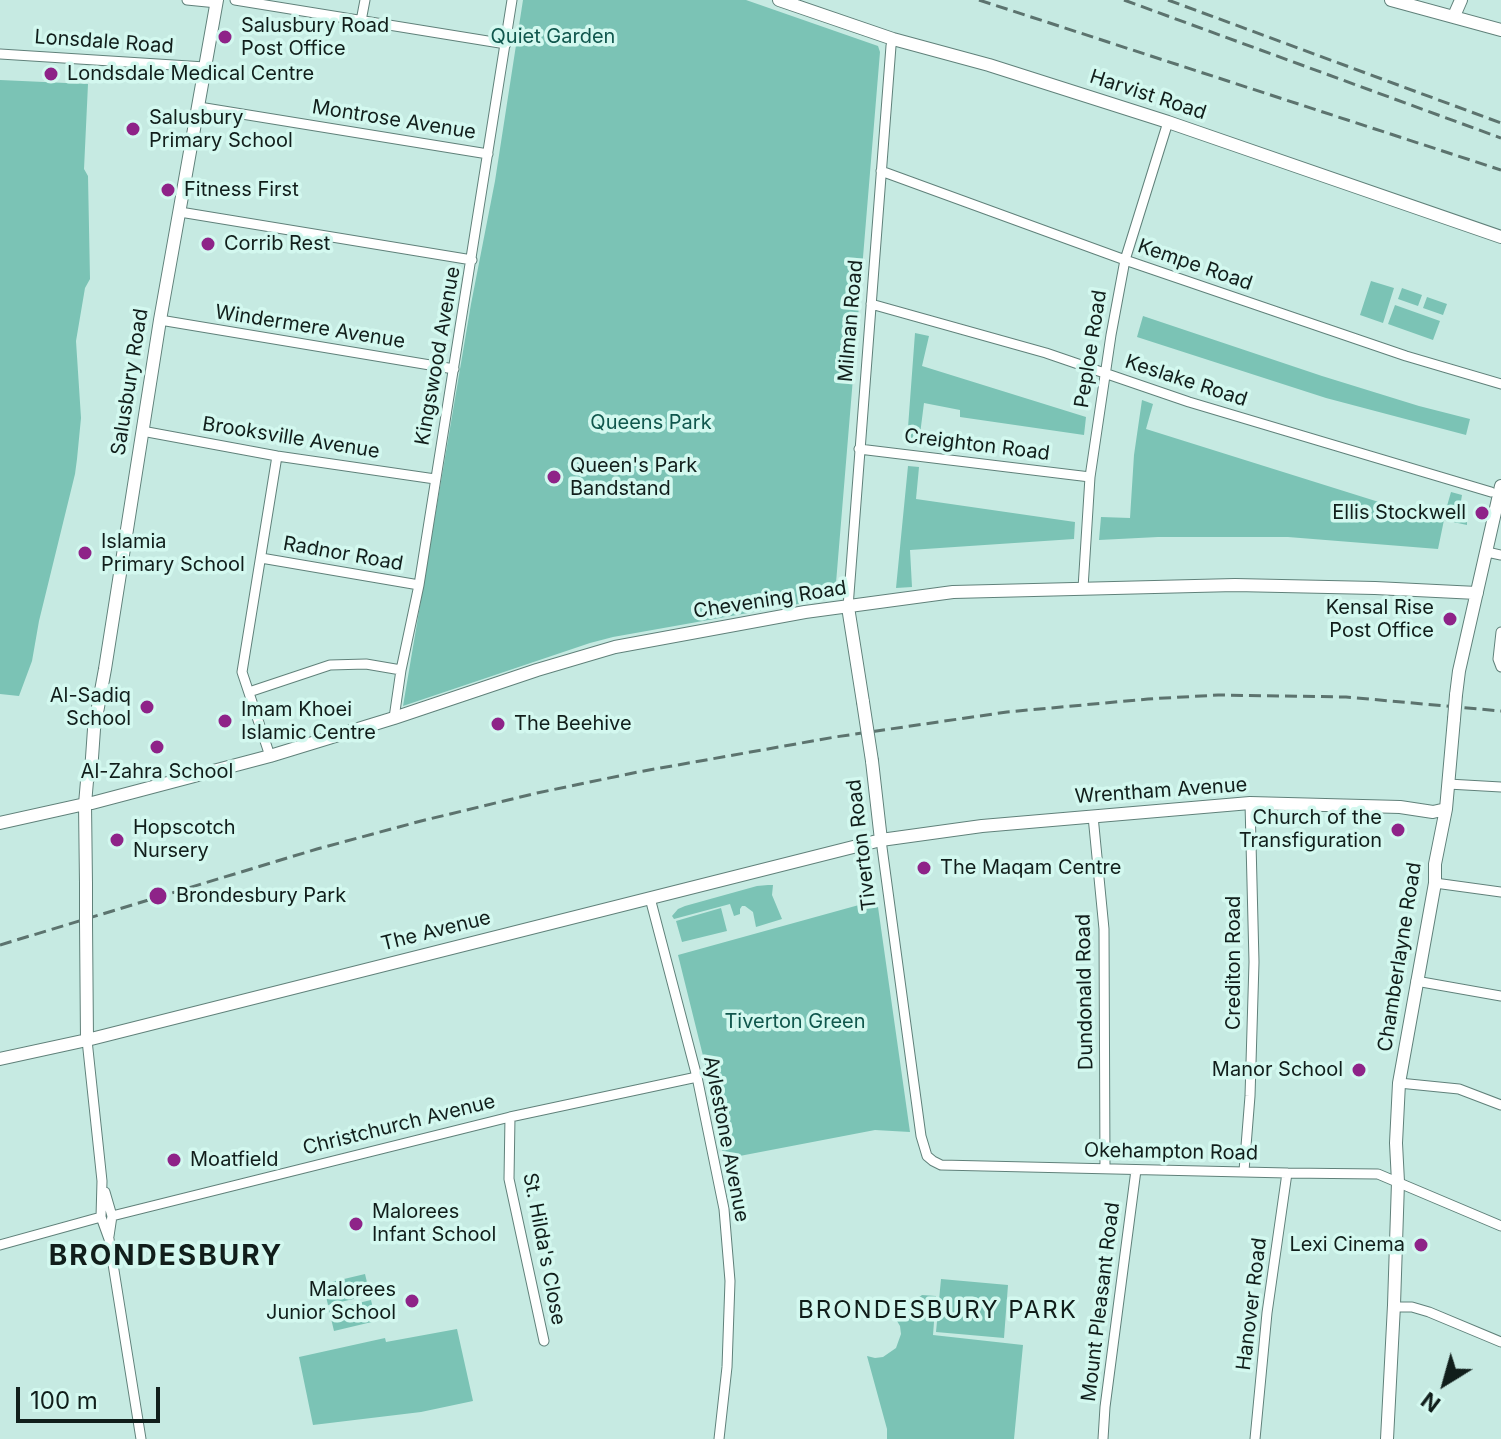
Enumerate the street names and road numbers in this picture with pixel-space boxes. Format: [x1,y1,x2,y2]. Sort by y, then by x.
street label: Lonsdale Road [34,25,174,59]
street label: Harvist Road [1087,65,1209,125]
street label: Montrose Avenue [310,95,478,145]
street label: Kempe Road [1135,234,1255,296]
street label: Milman Road [834,259,868,383]
street label: Kingswood Avenue [410,265,466,447]
street label: Peploe Road [1070,288,1112,410]
street label: Windermere Avenue [213,300,407,354]
street label: Salusbury Road [107,307,153,457]
street label: Keslake Road [1122,350,1250,412]
street label: Brooksville Avenue [201,412,381,464]
street label: Creighton Road [903,424,1051,466]
street label: Radnor Road [281,532,405,576]
street label: Chevening Road [692,576,848,624]
street label: Wrentham Avenue [1074,773,1248,809]
street label: Tiverton Road [842,778,882,912]
street label: Chamberlayne Road [1373,861,1427,1053]
street label: Crediton Road [1222,896,1246,1030]
street label: The Avenue [379,906,493,956]
street label: Dundonald Road [1072,914,1098,1070]
street label: Aylestone Avenue [698,1054,754,1224]
street label: Christchurch Avenue [300,1089,498,1161]
street label: Okehampton Road [1084,1138,1258,1166]
street label: St. Hilda's Close [517,1171,571,1327]
street label: Mount Pleasant Road [1077,1201,1125,1403]
street label: Hanover Road [1232,1236,1272,1372]

